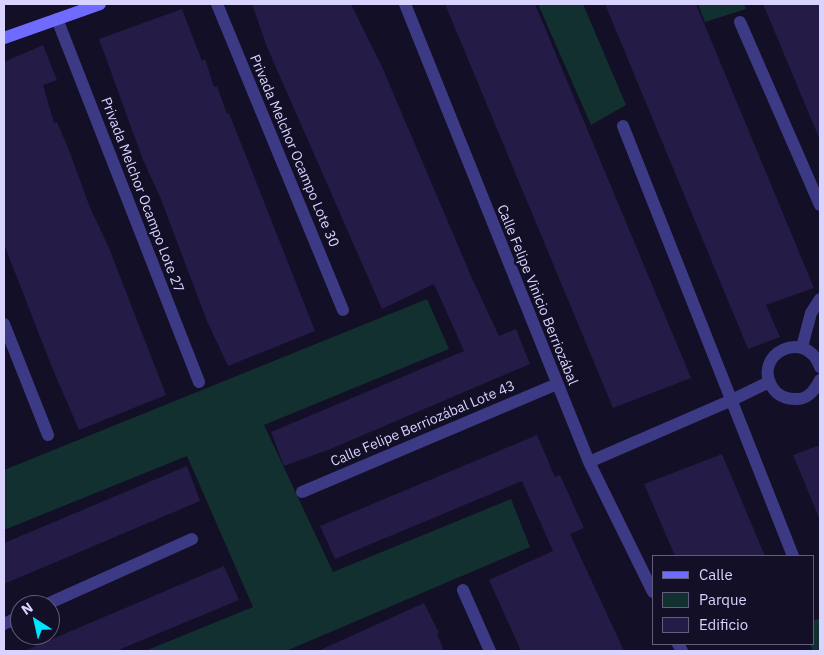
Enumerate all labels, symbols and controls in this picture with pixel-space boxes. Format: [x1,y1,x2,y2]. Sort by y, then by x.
street label: Privada Melchor Ocampo Lote 30 [246,52,342,250]
street label: Privada Melchor Ocampo Lote 27 [97,95,187,295]
street label: Calle Felipe Vinicio Berriozábal [493,202,581,388]
street label: Calle Felipe Berriozábal Lote 43 [328,377,518,471]
legend [652,555,814,645]
text: Calle [699,565,733,584]
text: Parque [699,590,747,609]
north arrow [10,595,60,645]
text: N [18,598,36,619]
text: Edificio [699,615,748,634]

